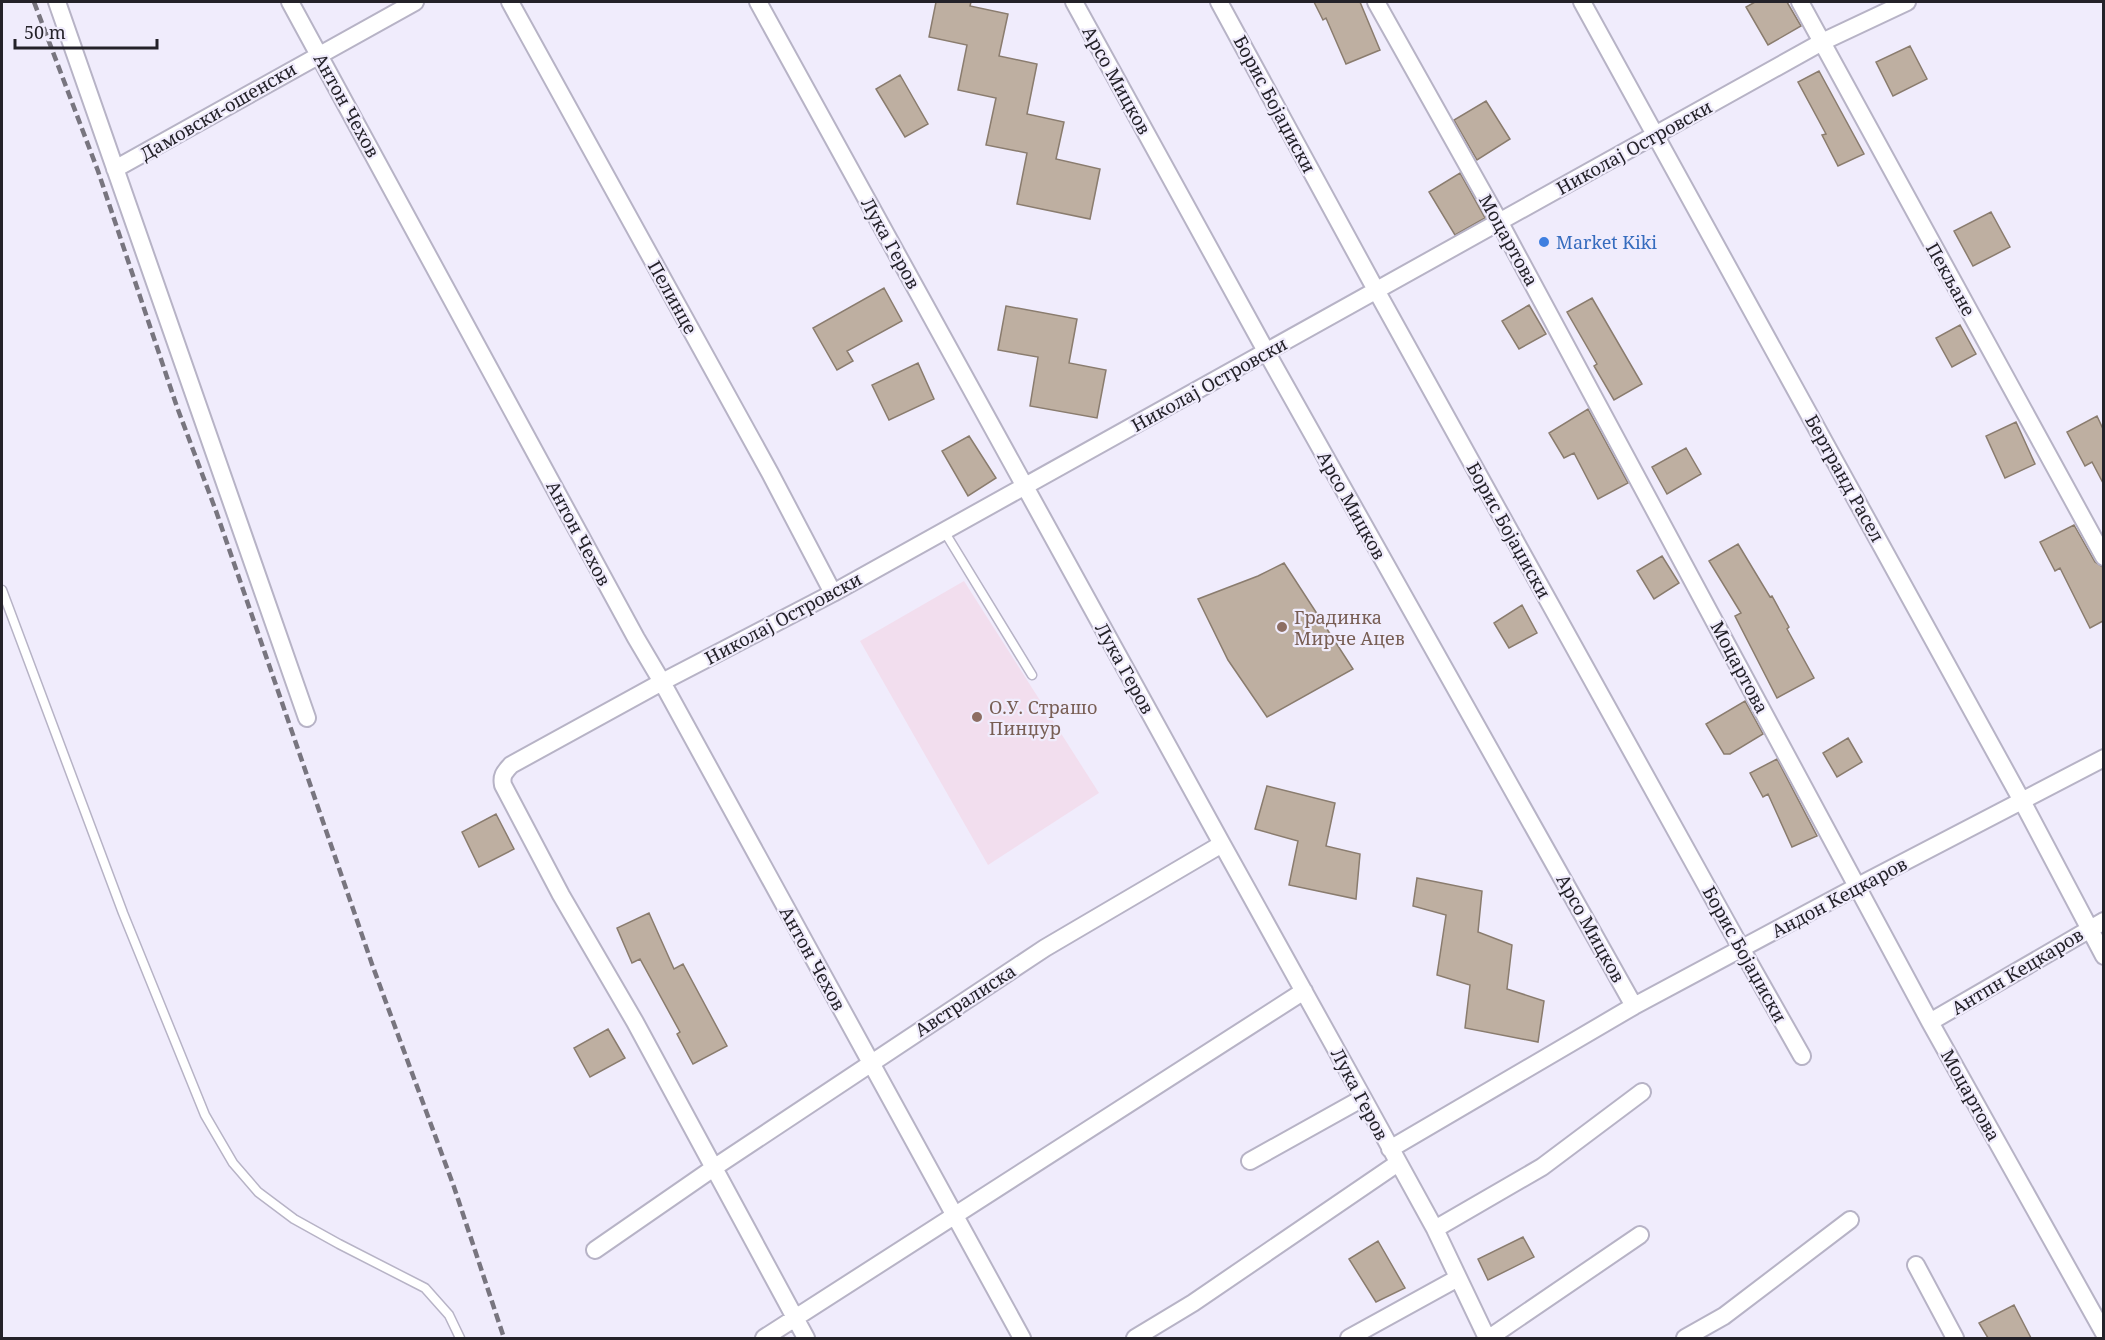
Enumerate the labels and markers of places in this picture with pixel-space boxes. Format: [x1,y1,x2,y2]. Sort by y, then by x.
place label: Market Kiki [1556,230,1657,254]
marker: Market Kiki [1537,235,1551,249]
place label: Градинка Мирче Ацев [1294,605,1405,650]
marker: Градинка Мирче Ацев [1275,620,1289,634]
place label: О.У. Страшо Пинџур [989,695,1097,740]
marker: О.У. Страшо Пинџур [970,710,984,724]

